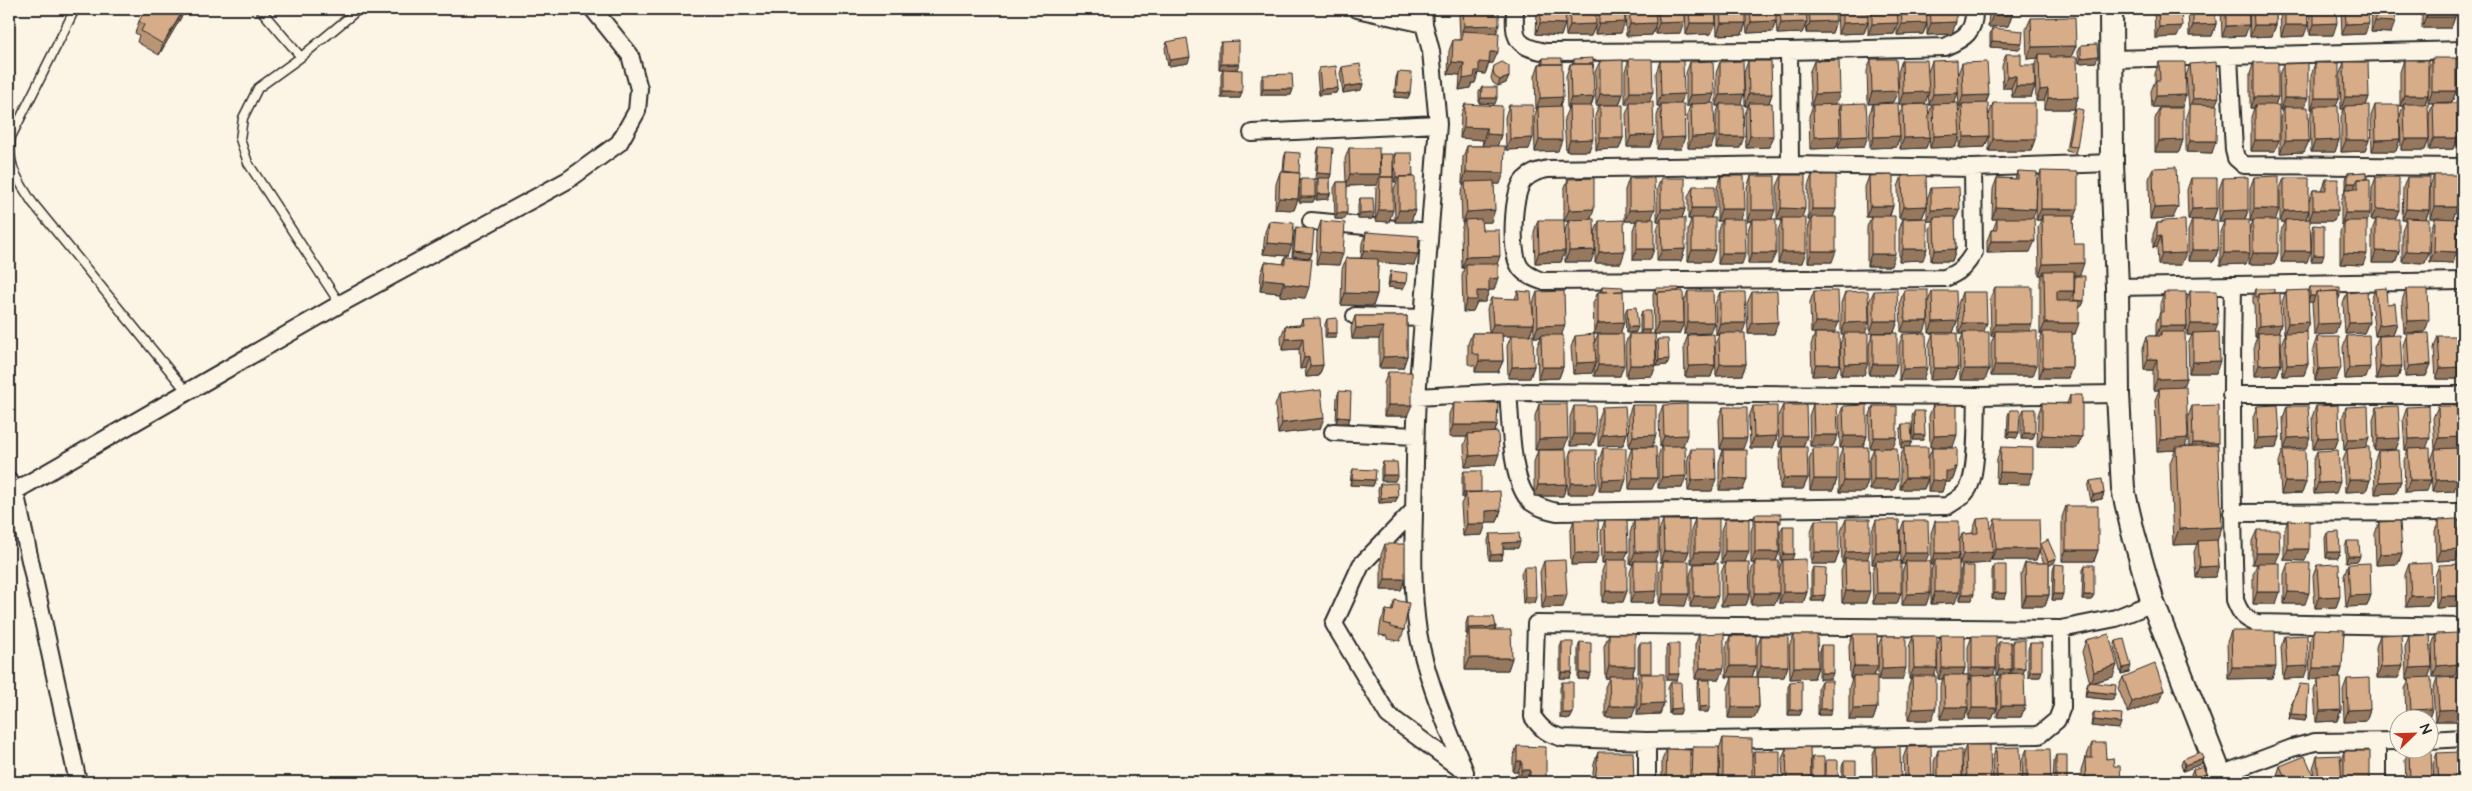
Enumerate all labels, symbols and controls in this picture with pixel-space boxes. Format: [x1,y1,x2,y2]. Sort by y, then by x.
north arrow [2390,708,2440,758]
text: N [2414,721,2436,737]

